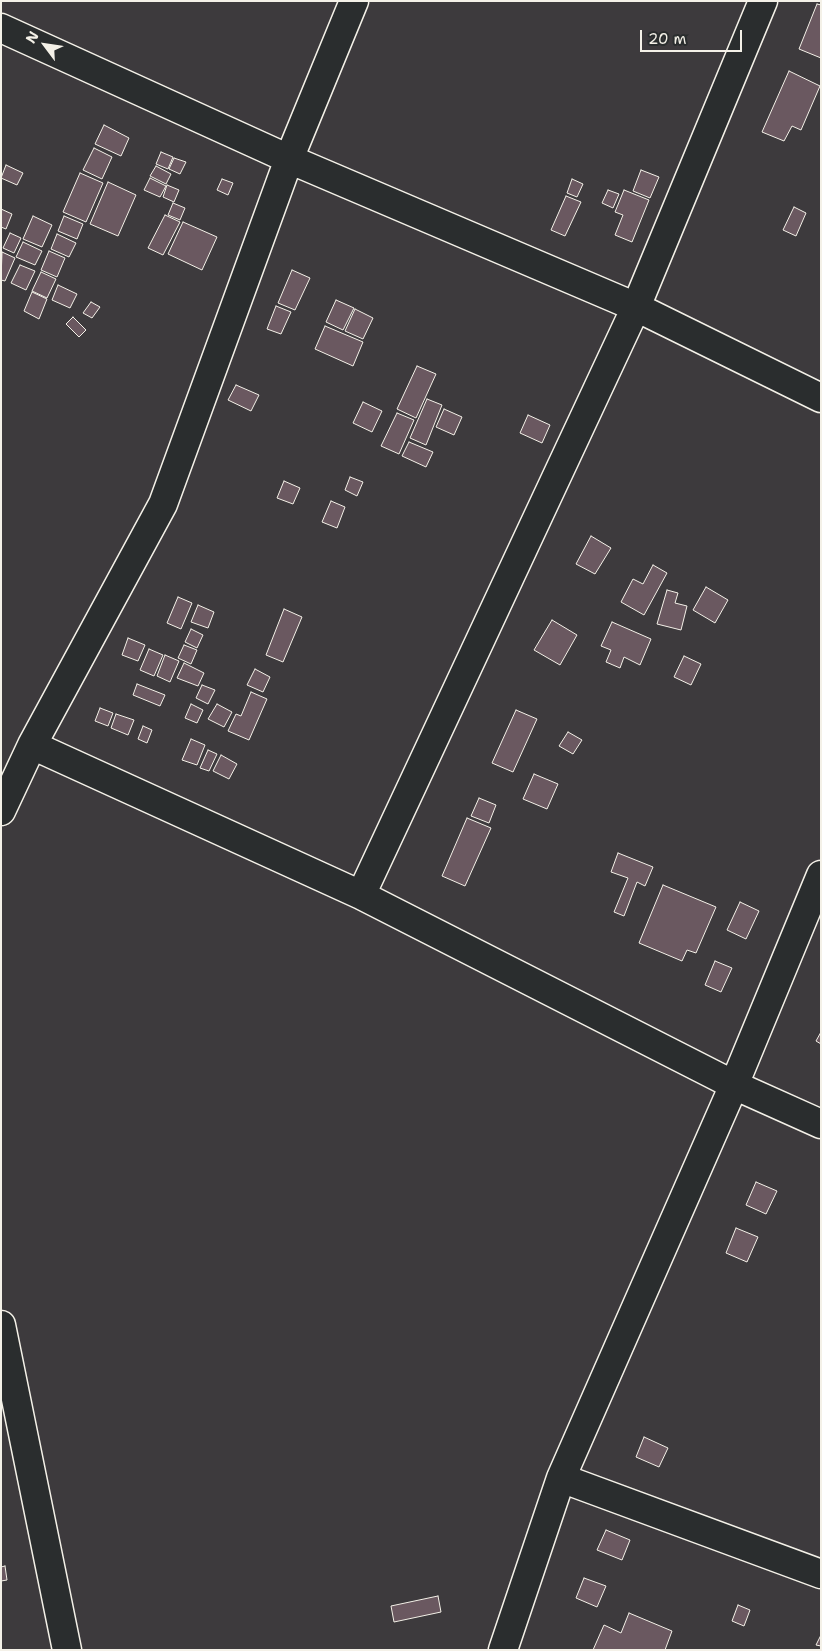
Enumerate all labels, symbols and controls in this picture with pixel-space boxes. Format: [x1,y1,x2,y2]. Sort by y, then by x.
north arrow [20,20,70,70]
scale bar [642,20,744,52]
text: N [22,28,43,47]
text: 20 m [648,29,687,49]

